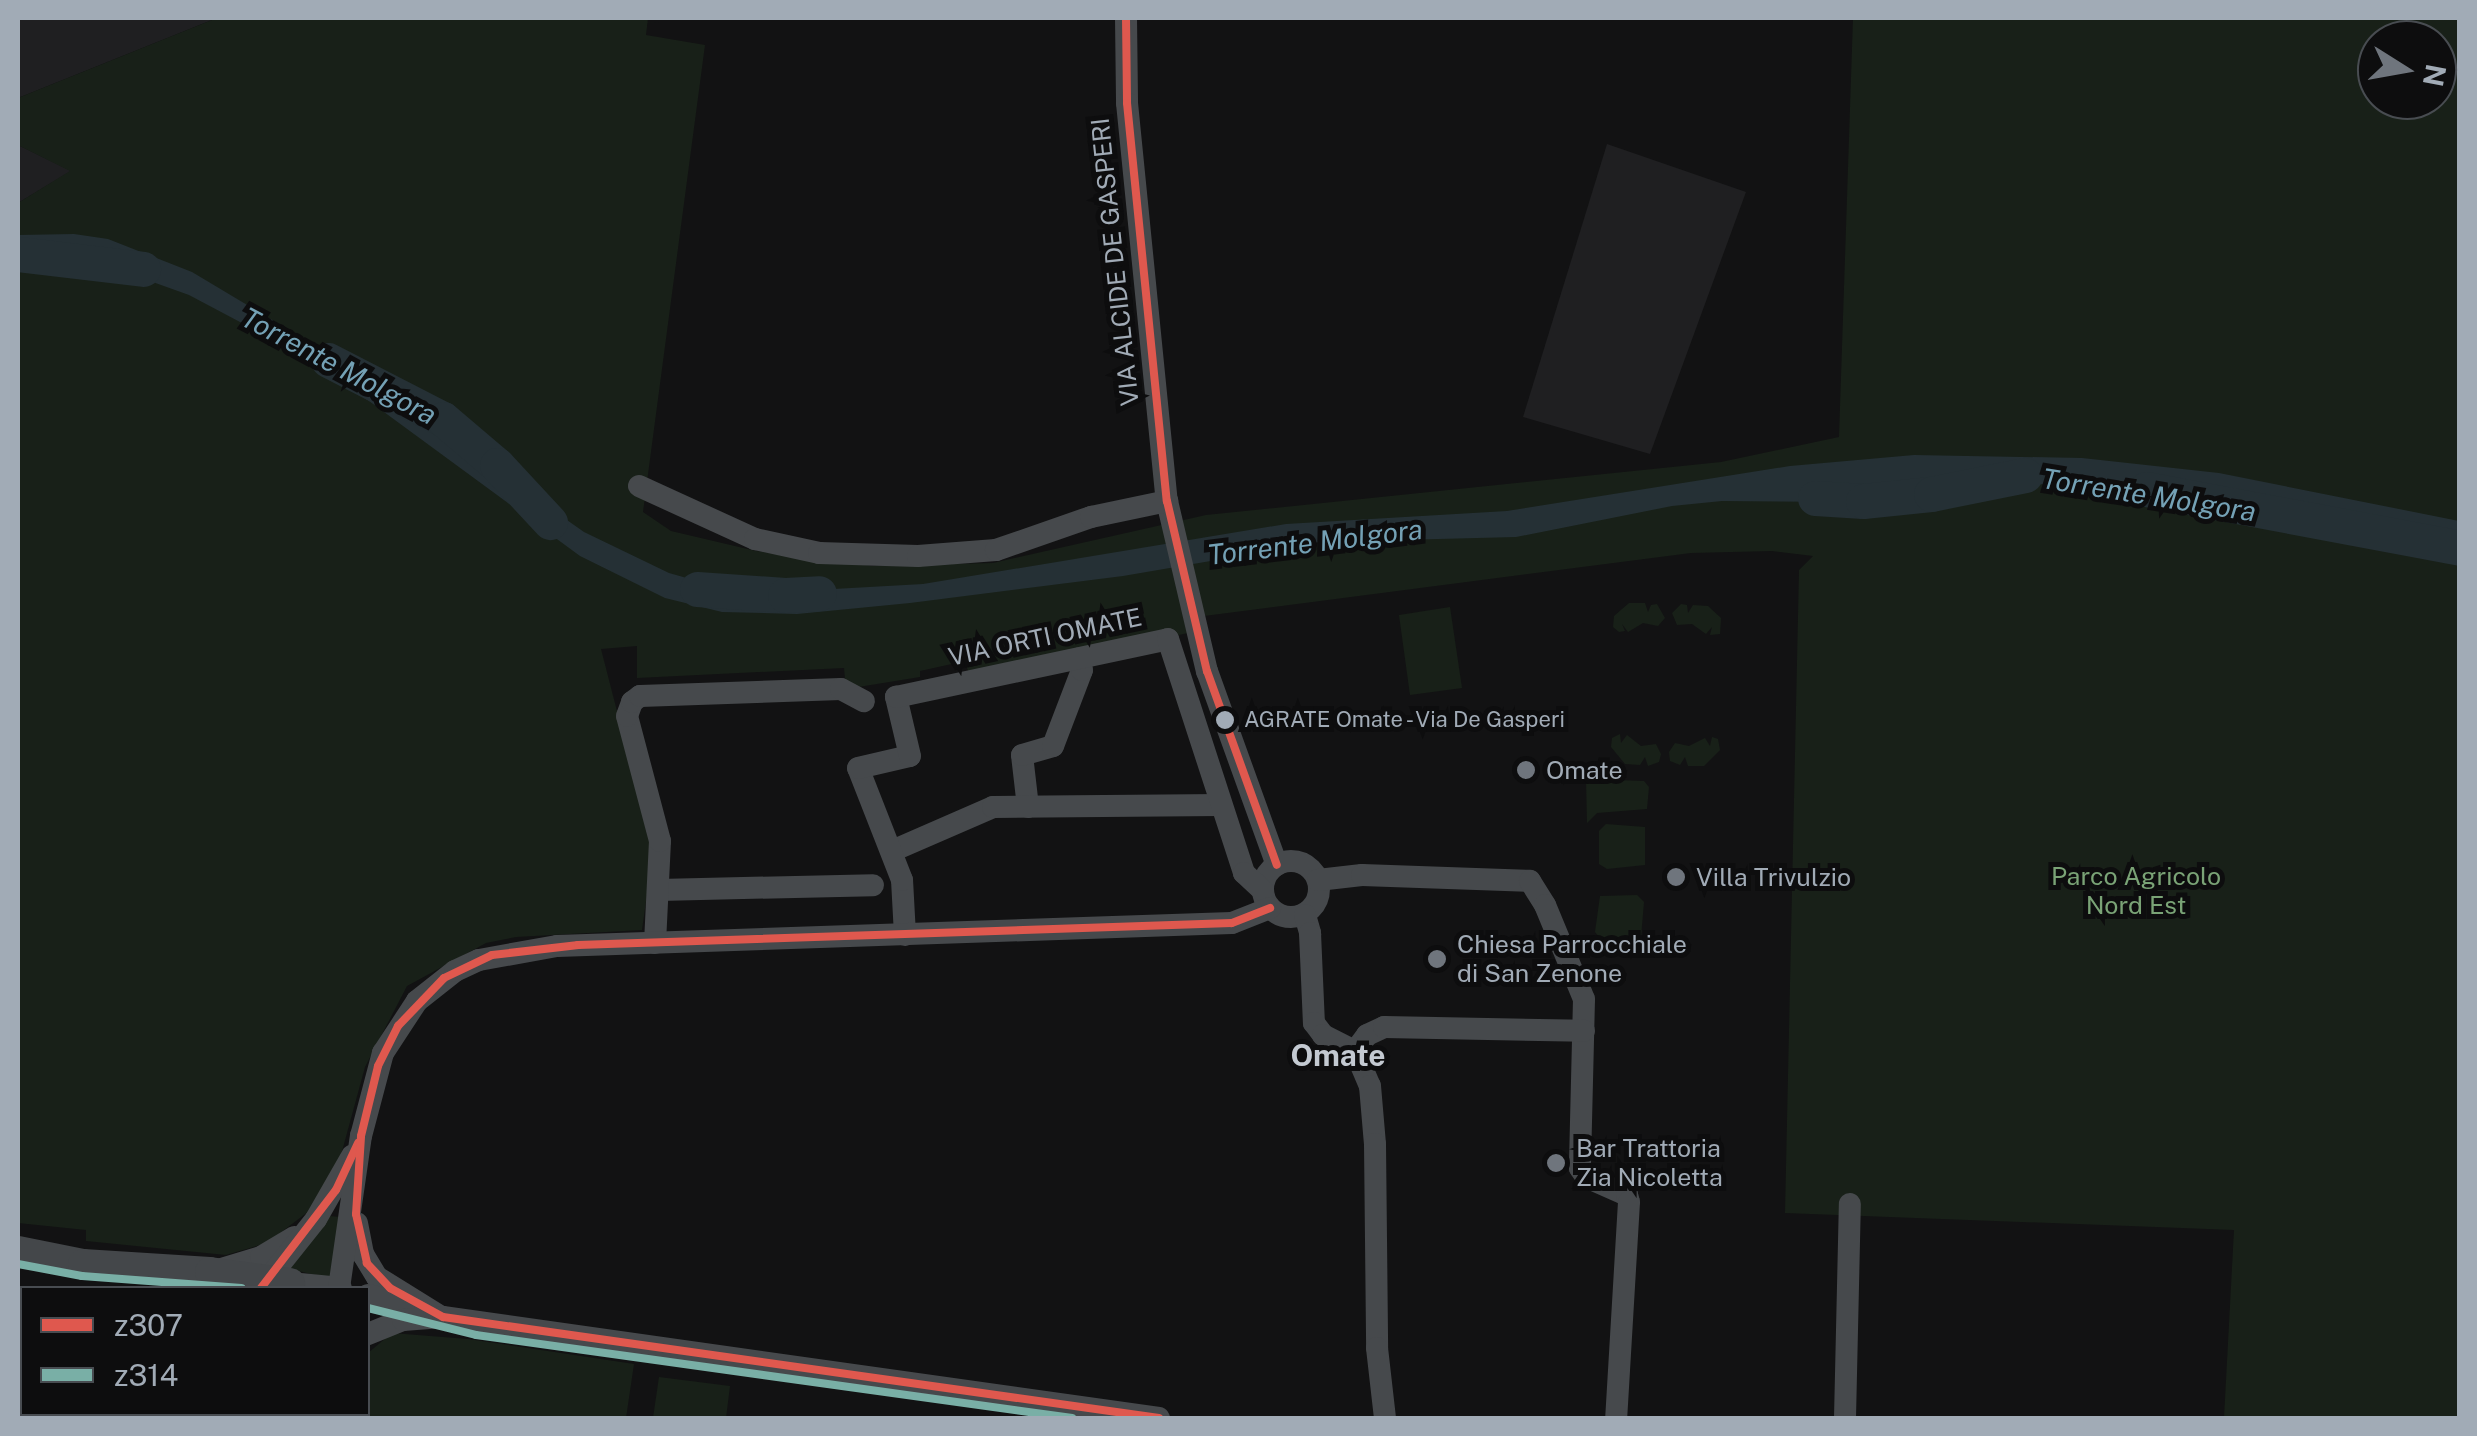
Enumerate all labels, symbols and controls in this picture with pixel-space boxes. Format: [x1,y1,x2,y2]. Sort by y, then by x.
north arrow [2357,20,2457,120]
text: N [2417,62,2453,89]
street label: VIA ALCIDE DE GASPERI [1085,116,1145,408]
water label: Torrente Molgora [236,300,442,432]
water label: Torrente Molgora [2040,461,2258,529]
water label: Torrente Molgora [1206,512,1424,572]
street label: VIA ORTI OMATE [945,602,1145,672]
place label: AGRATE Omate - Via De Gasperi [1244,707,1572,733]
marker: AGRATE Omate - Via De Gasperi [1215,710,1235,730]
place label: Omate [1546,755,1623,785]
marker: Omate [1515,759,1537,781]
place label: Villa Trivulzio [1696,862,1851,892]
park label: Parco Agricolo Nord Est [2051,862,2221,921]
marker: Villa Trivulzio [1665,866,1687,888]
place label: Chiesa Parrocchiale di San Zenone [1457,930,1687,989]
marker: Chiesa Parrocchiale di San Zenone [1426,948,1448,970]
district label: Omate [1291,1037,1385,1073]
place label: Bar Trattoria Zia Nicoletta [1576,1134,1723,1193]
marker: Bar Trattoria Zia Nicoletta [1545,1152,1567,1174]
legend [20,1286,370,1416]
text: z307 [114,1307,183,1343]
text: z314 [114,1357,178,1393]

